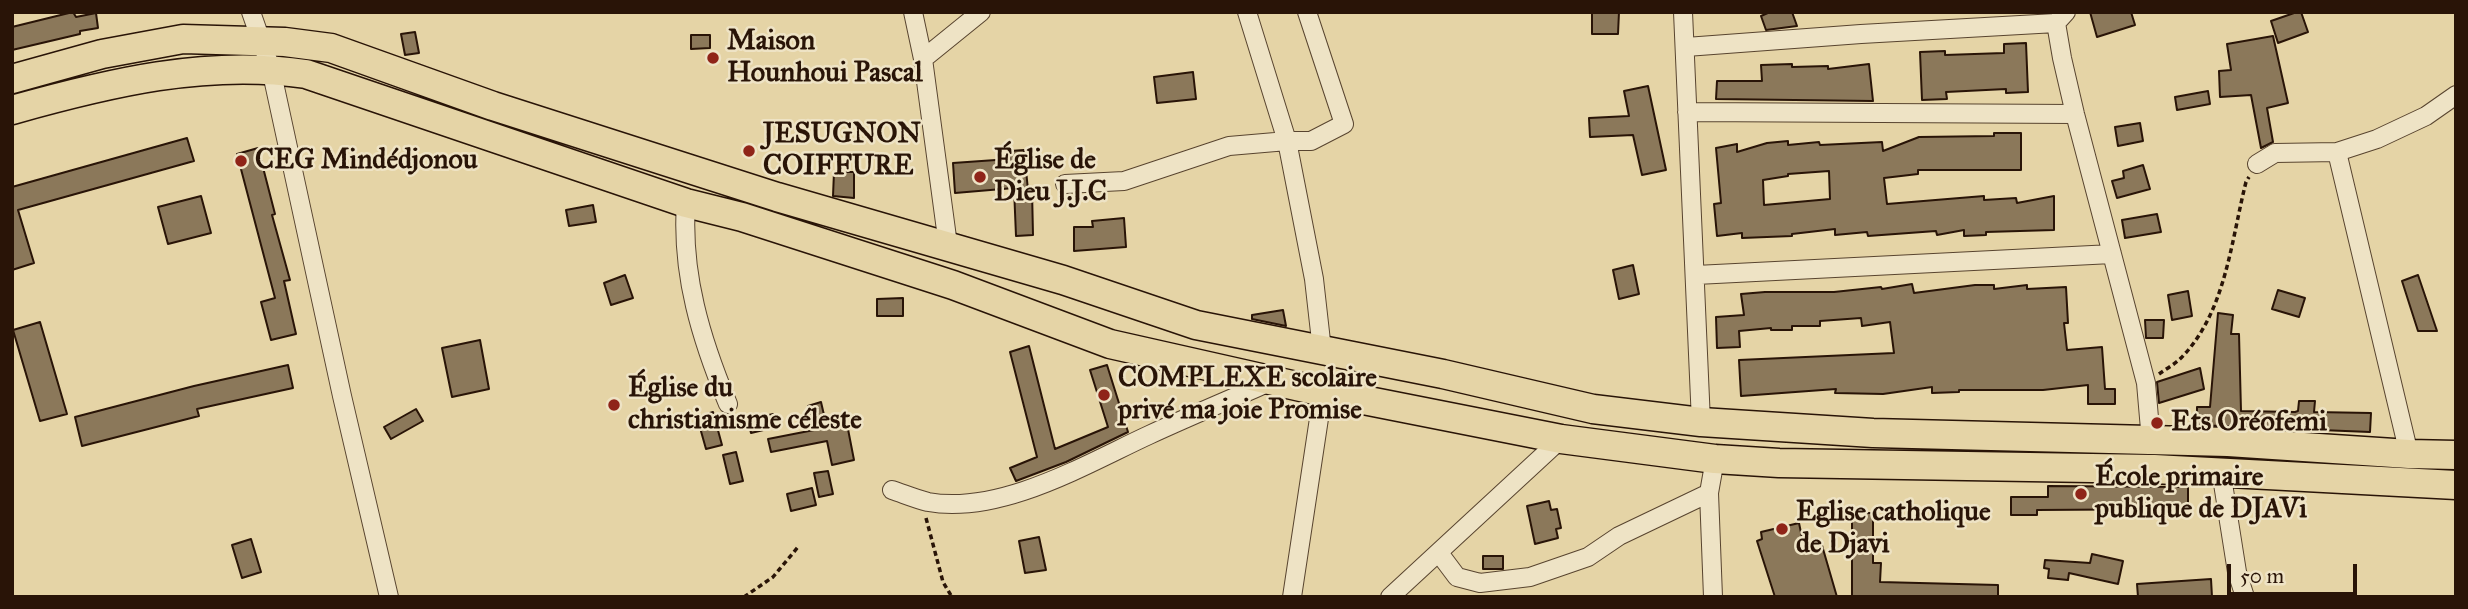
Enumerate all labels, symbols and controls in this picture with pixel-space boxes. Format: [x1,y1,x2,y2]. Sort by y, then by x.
place label: Maison Hounhoui Pascal [727,25,922,91]
marker: Maison Hounhoui Pascal [705,50,721,66]
place label: JESUGNON COIFFURE [763,118,921,184]
marker: JESUGNON COIFFURE [741,143,757,159]
place label: CEG Mindédjonou [255,144,478,178]
place label: Église de Dieu J.J.C [994,144,1107,210]
marker: CEG Mindédjonou [233,153,249,169]
marker: Église de Dieu J.J.C [972,169,988,185]
place label: COMPLEXE scolaire privé ma joie Promise [1118,362,1377,428]
place label: Église du christianisme céleste [628,372,862,438]
marker: COMPLEXE scolaire privé ma joie Promise [1096,387,1112,403]
marker: Église du christianisme céleste [606,397,622,413]
place label: Ets Oréofemi [2171,406,2327,440]
marker: Ets Oréofemi [2149,415,2165,431]
place label: École primaire publique de DJAVi [2095,461,2307,527]
marker: École primaire publique de DJAVi [2073,486,2089,502]
place label: Eglise catholique de Djavi [1796,496,1991,562]
marker: Eglise catholique de Djavi [1774,521,1790,537]
scale bar [2230,550,2360,594]
text: 50 m [2240,563,2284,589]

